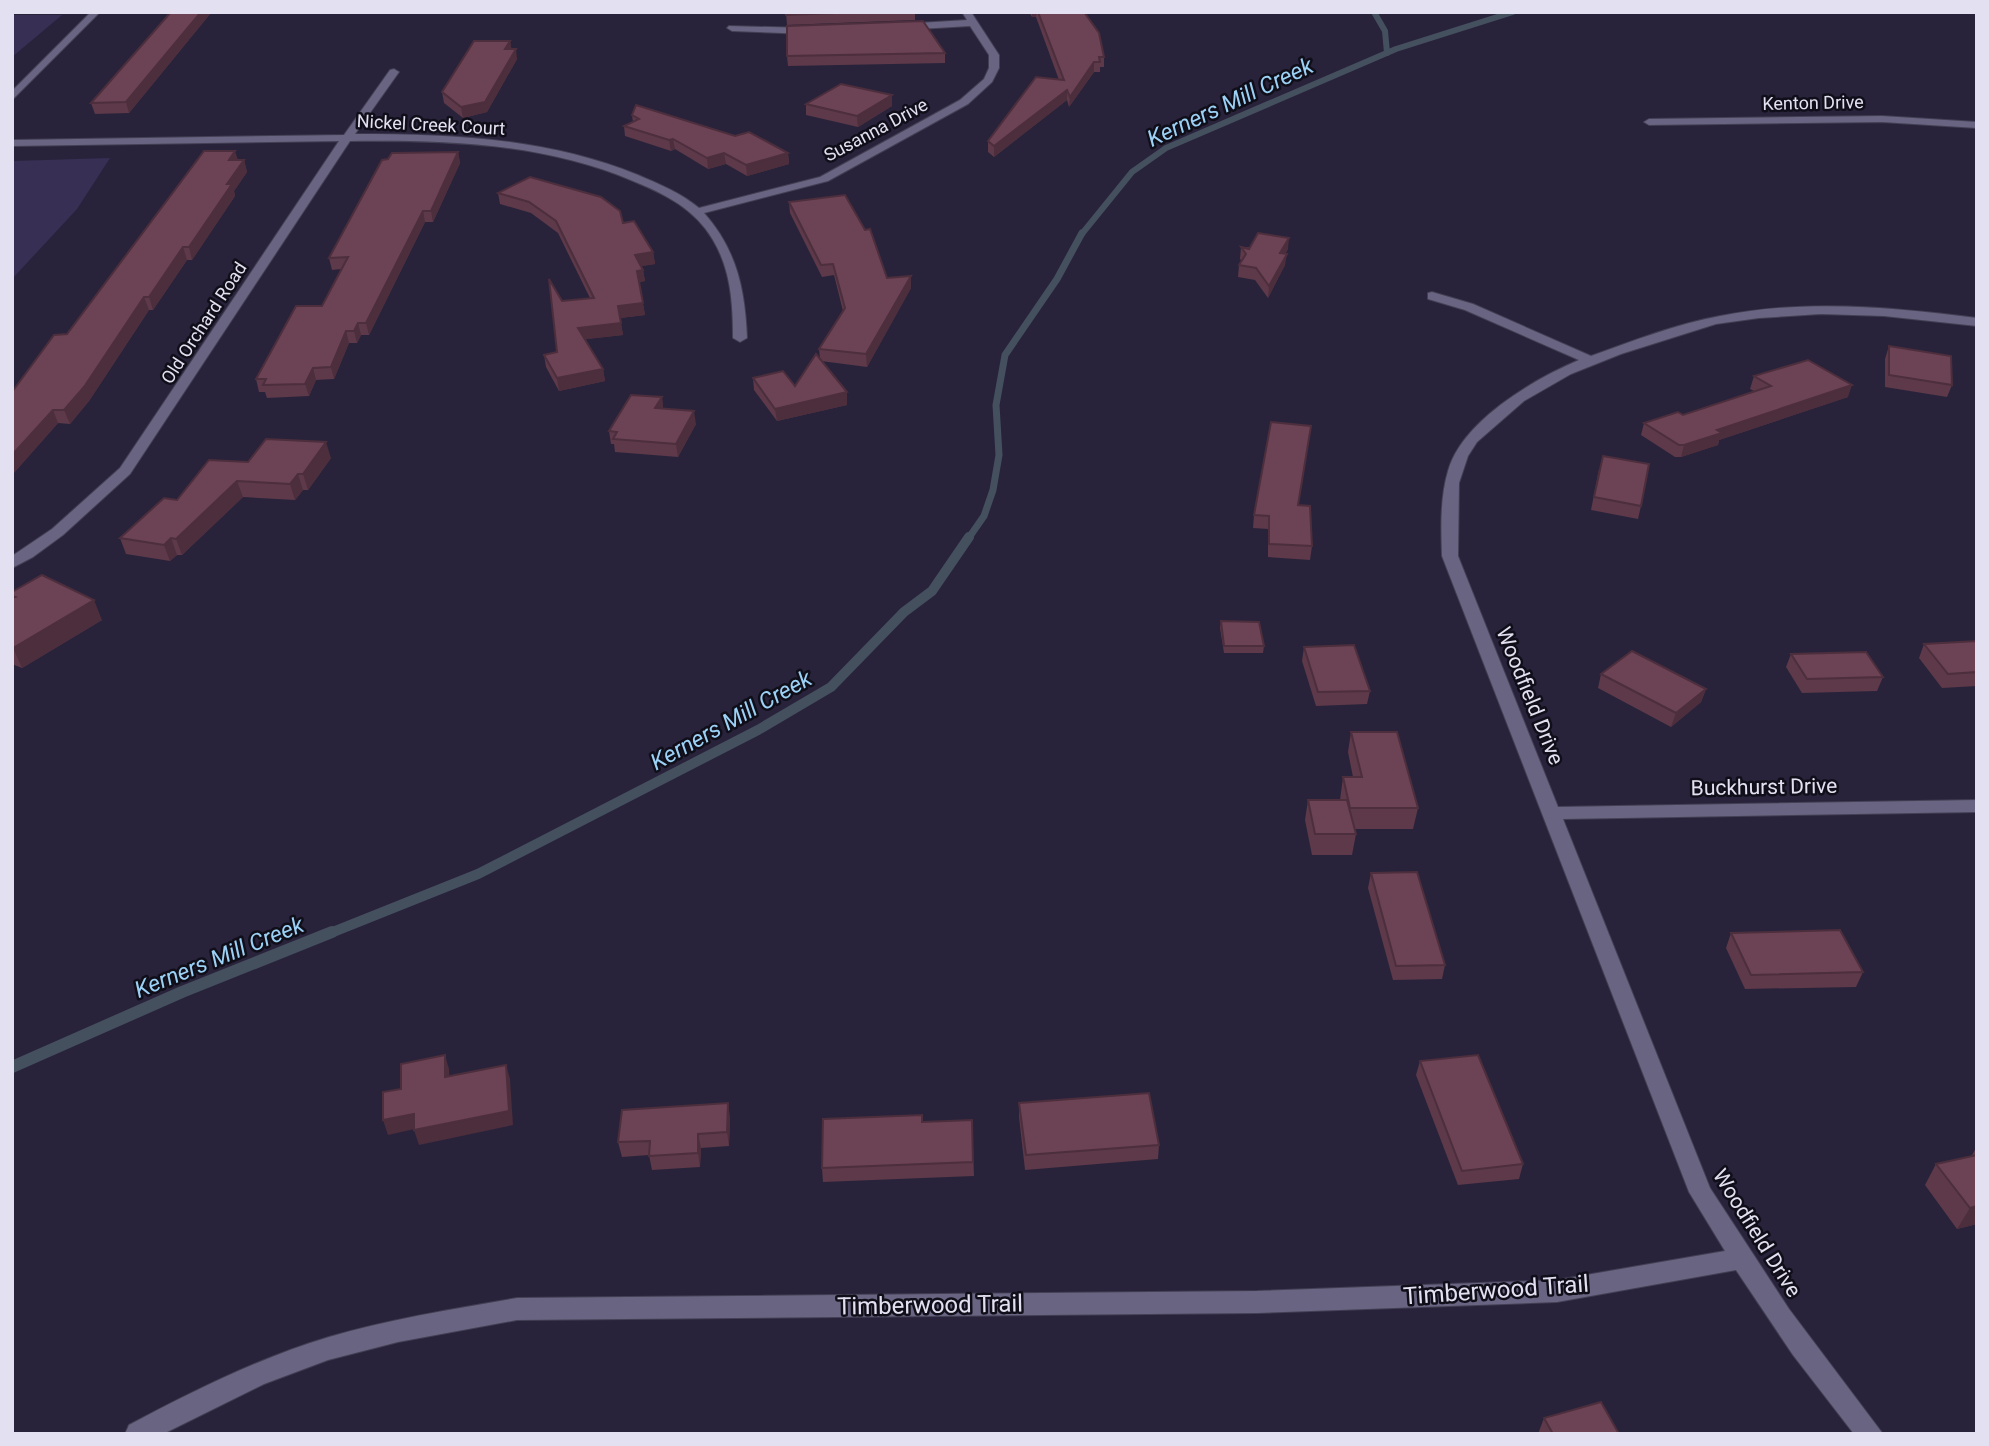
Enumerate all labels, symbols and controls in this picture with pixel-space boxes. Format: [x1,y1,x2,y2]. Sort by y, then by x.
water label: Kerners Mill Creek [1143,52,1318,153]
street label: Kenton Drive [1762,91,1864,114]
street label: Susanna Drive [820,93,931,166]
street label: Nickel Creek Court [356,110,506,139]
street label: Old Orchard Road [156,258,251,387]
street label: Woodfield Drive [1491,624,1569,768]
water label: Kerners Mill Creek [646,665,817,776]
street label: Buckhurst Drive [1690,774,1838,800]
water label: Kerners Mill Creek [131,911,308,1004]
street label: Woodfield Drive [1708,1165,1806,1301]
street label: Timberwood Trail [1402,1270,1590,1310]
street label: Timberwood Trail [837,1289,1023,1321]

